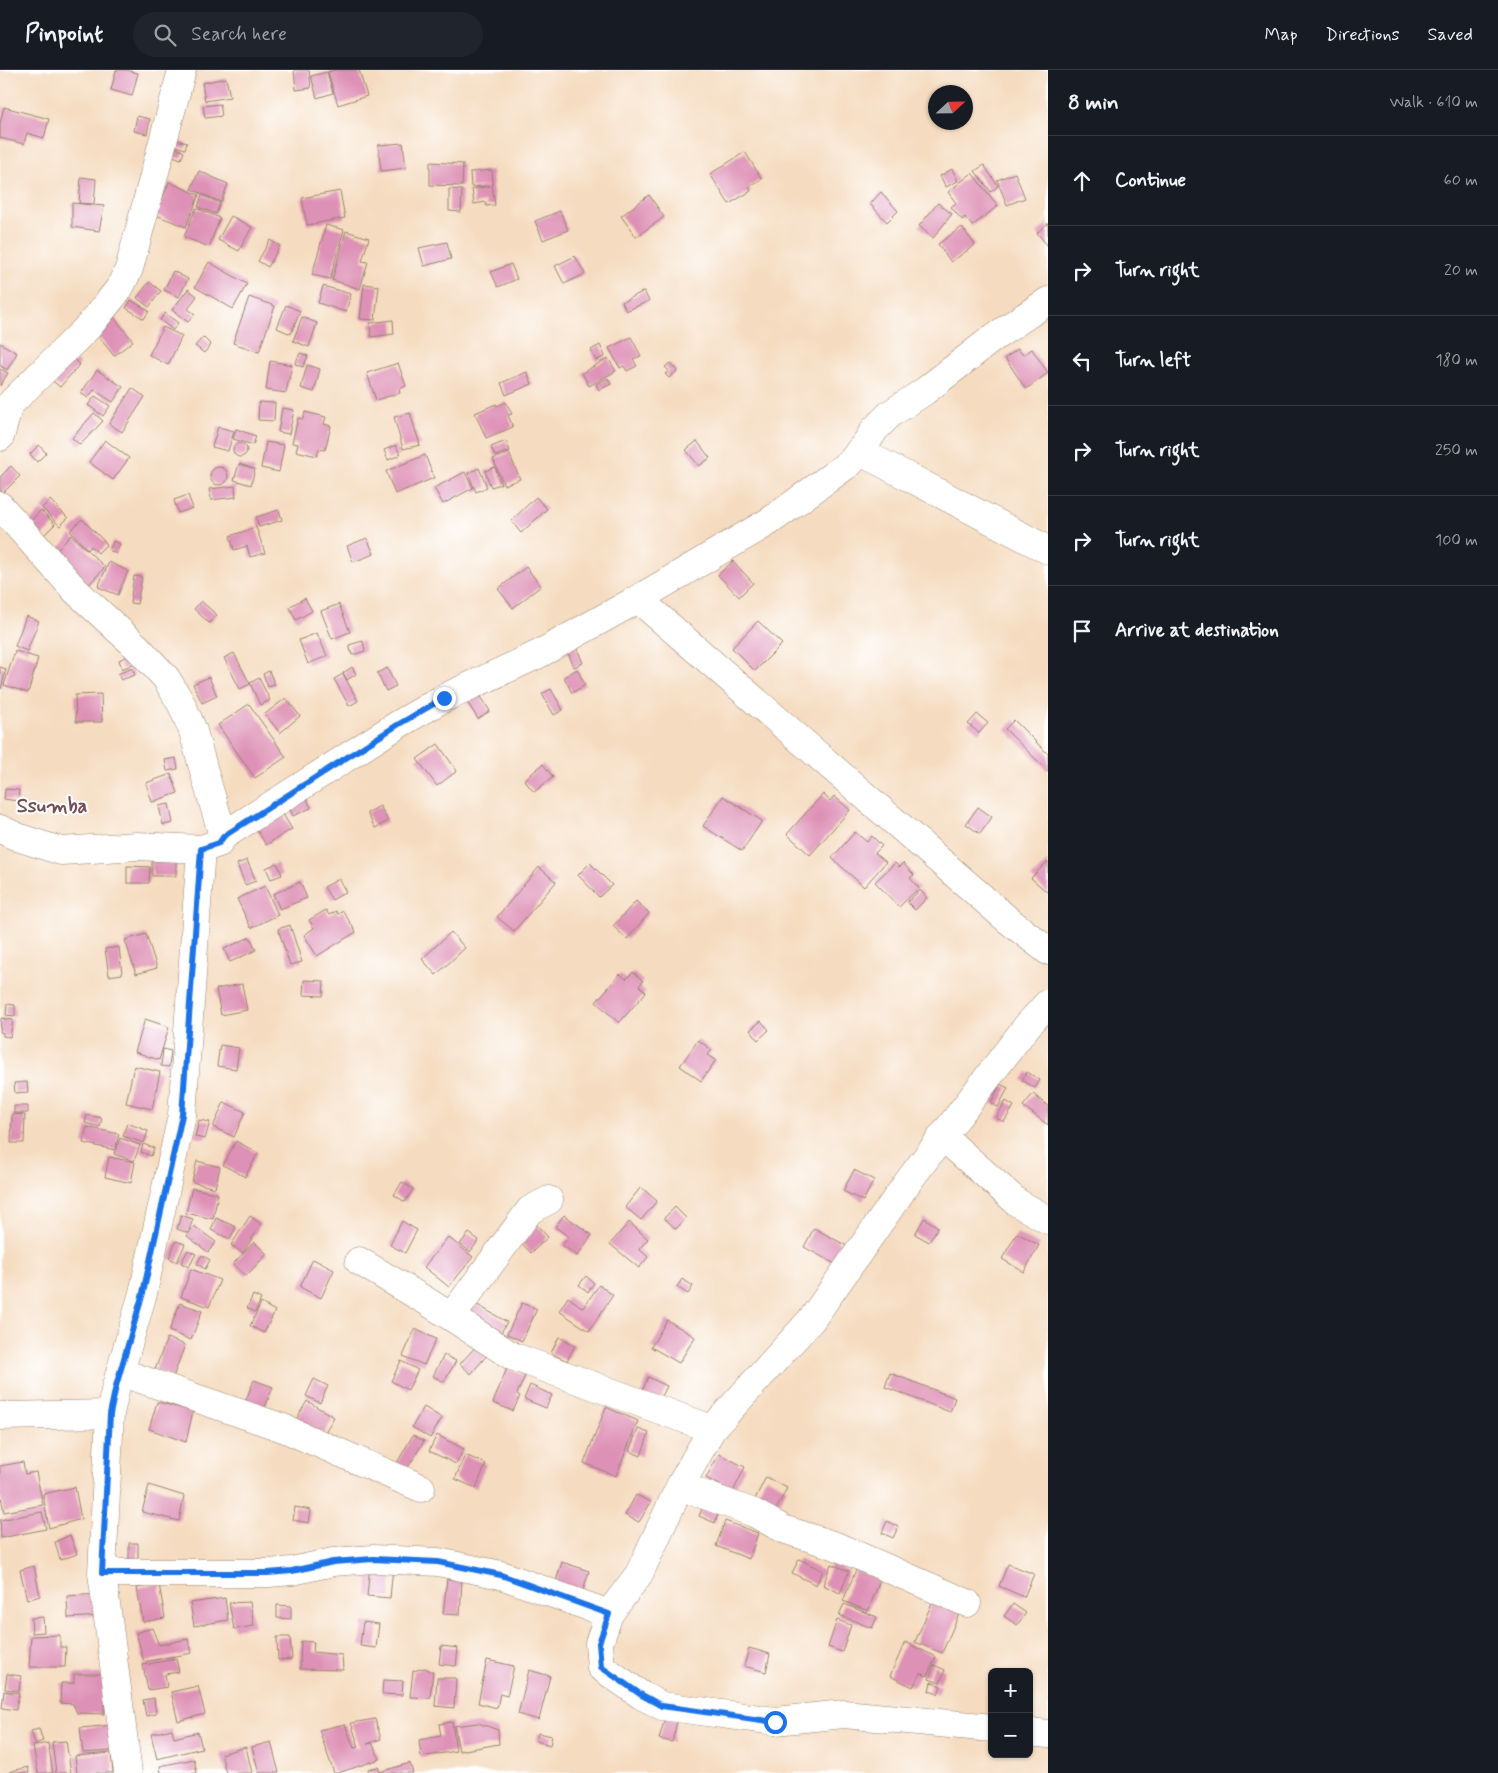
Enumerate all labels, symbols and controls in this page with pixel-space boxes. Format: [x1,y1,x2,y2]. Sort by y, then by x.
search box [133,12,483,57]
text: Pinpoint [25,19,103,50]
icon: search [151,21,179,49]
text: Search here [191,22,287,47]
text: Map [1265,23,1298,47]
text: Directions [1326,23,1400,47]
text: Saved [1428,23,1473,47]
north arrow [928,85,973,130]
text: 8 min [1068,89,1119,117]
text: Walk · 610 m [1389,92,1478,113]
icon: ahead [1068,167,1096,195]
text: Continue [1115,168,1186,193]
text: 60 m [1444,170,1478,191]
icon: right [1068,257,1096,285]
text: Turn right [1115,258,1199,283]
text: 20 m [1444,260,1478,281]
icon: left [1068,347,1096,375]
text: Turn left [1115,348,1191,373]
text: 180 m [1435,350,1478,371]
icon: right [1068,437,1096,465]
text: Turn right [1115,438,1199,463]
text: 250 m [1435,440,1478,461]
icon: right [1068,527,1096,555]
text: Turn right [1115,528,1199,553]
text: 100 m [1435,530,1478,551]
icon: arrive [1068,617,1096,645]
text: Arrive at destination [1115,618,1279,643]
route end [433,687,456,710]
district label: Ssumba [17,793,87,820]
map controls [988,1668,1033,1758]
button: + [988,1668,1033,1713]
route start [764,1711,787,1734]
button: − [988,1713,1033,1758]

